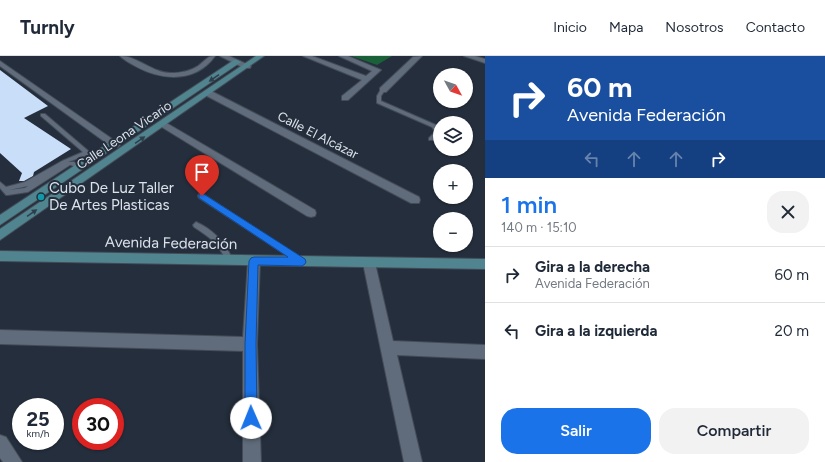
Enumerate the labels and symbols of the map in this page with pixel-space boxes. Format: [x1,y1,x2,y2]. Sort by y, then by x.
north arrow [433,68,473,108]
one-way arrow [209,74,220,82]
street label: Calle Leona Vicario [74,98,174,172]
street label: Calle El Alcázar [275,108,361,162]
one-way arrow [135,136,145,144]
pin [185,155,219,196]
place label: Cubo De Luz Taller De Artes Plasticas [49,179,174,214]
marker: Cubo De Luz Taller De Artes Plasticas [36,192,46,202]
one-way arrow [27,209,37,217]
street label: Avenida Federación [105,233,237,253]
position arrow [230,397,272,439]
speed limit sign: 30 [72,398,124,450]

